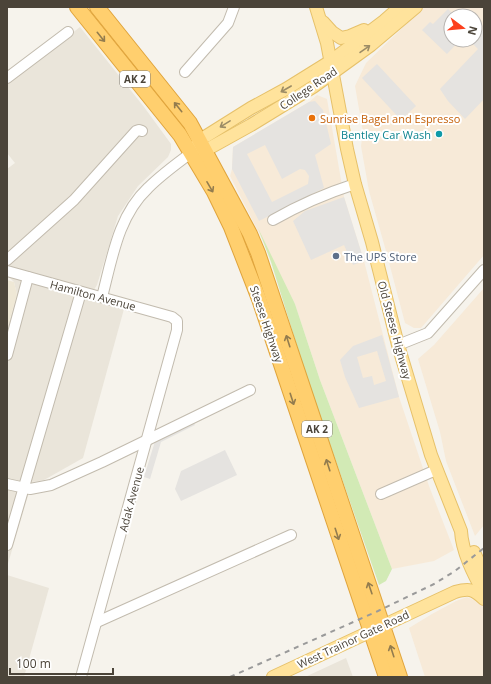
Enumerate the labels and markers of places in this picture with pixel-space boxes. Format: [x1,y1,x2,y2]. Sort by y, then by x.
place label: Sunrise Bagel and Espresso [320,111,461,126]
marker: Sunrise Bagel and Espresso [307,113,317,123]
place label: Bentley Car Wash [341,127,431,142]
marker: Bentley Car Wash [434,129,444,139]
place label: The UPS Store [344,249,417,264]
marker: The UPS Store [331,251,341,261]

